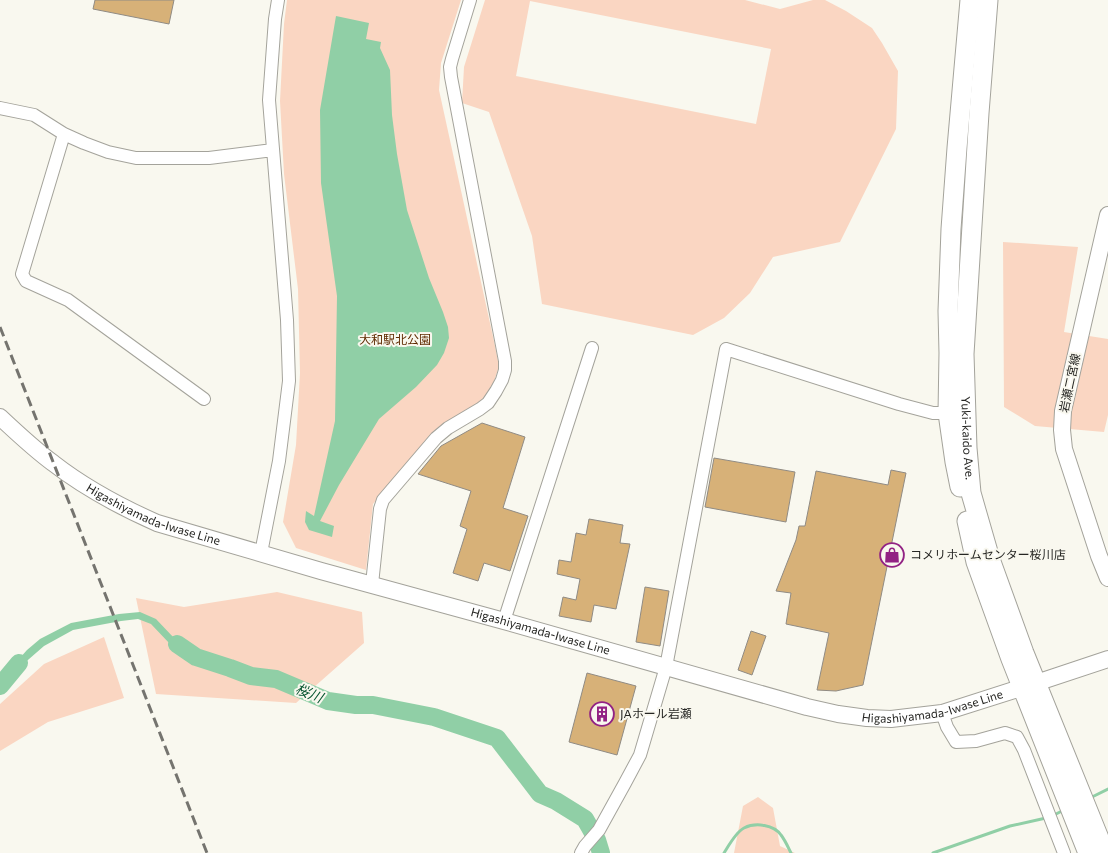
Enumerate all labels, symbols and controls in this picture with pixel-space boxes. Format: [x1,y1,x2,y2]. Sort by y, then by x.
park label: 大和駅北公園 [359,332,431,346]
street label: 岩瀬二宮線 [1056,352,1082,414]
street label: Yuki-kaido Ave. [959,396,978,481]
street label: Higashiyamada-Iwase Line [84,480,222,547]
shop icon: コメリホームセンター桜川店 [879,542,905,568]
place label: コメリホームセンター桜川店 [910,547,1066,561]
street label: Higashiyamada-Iwase Line [469,604,612,657]
water label: 桜川 [293,679,327,706]
street label: Higashiyamada-Iwase Line [861,686,1004,725]
building icon: JAホール岩瀬 [589,701,615,727]
place label: JAホール岩瀬 [620,706,692,721]

